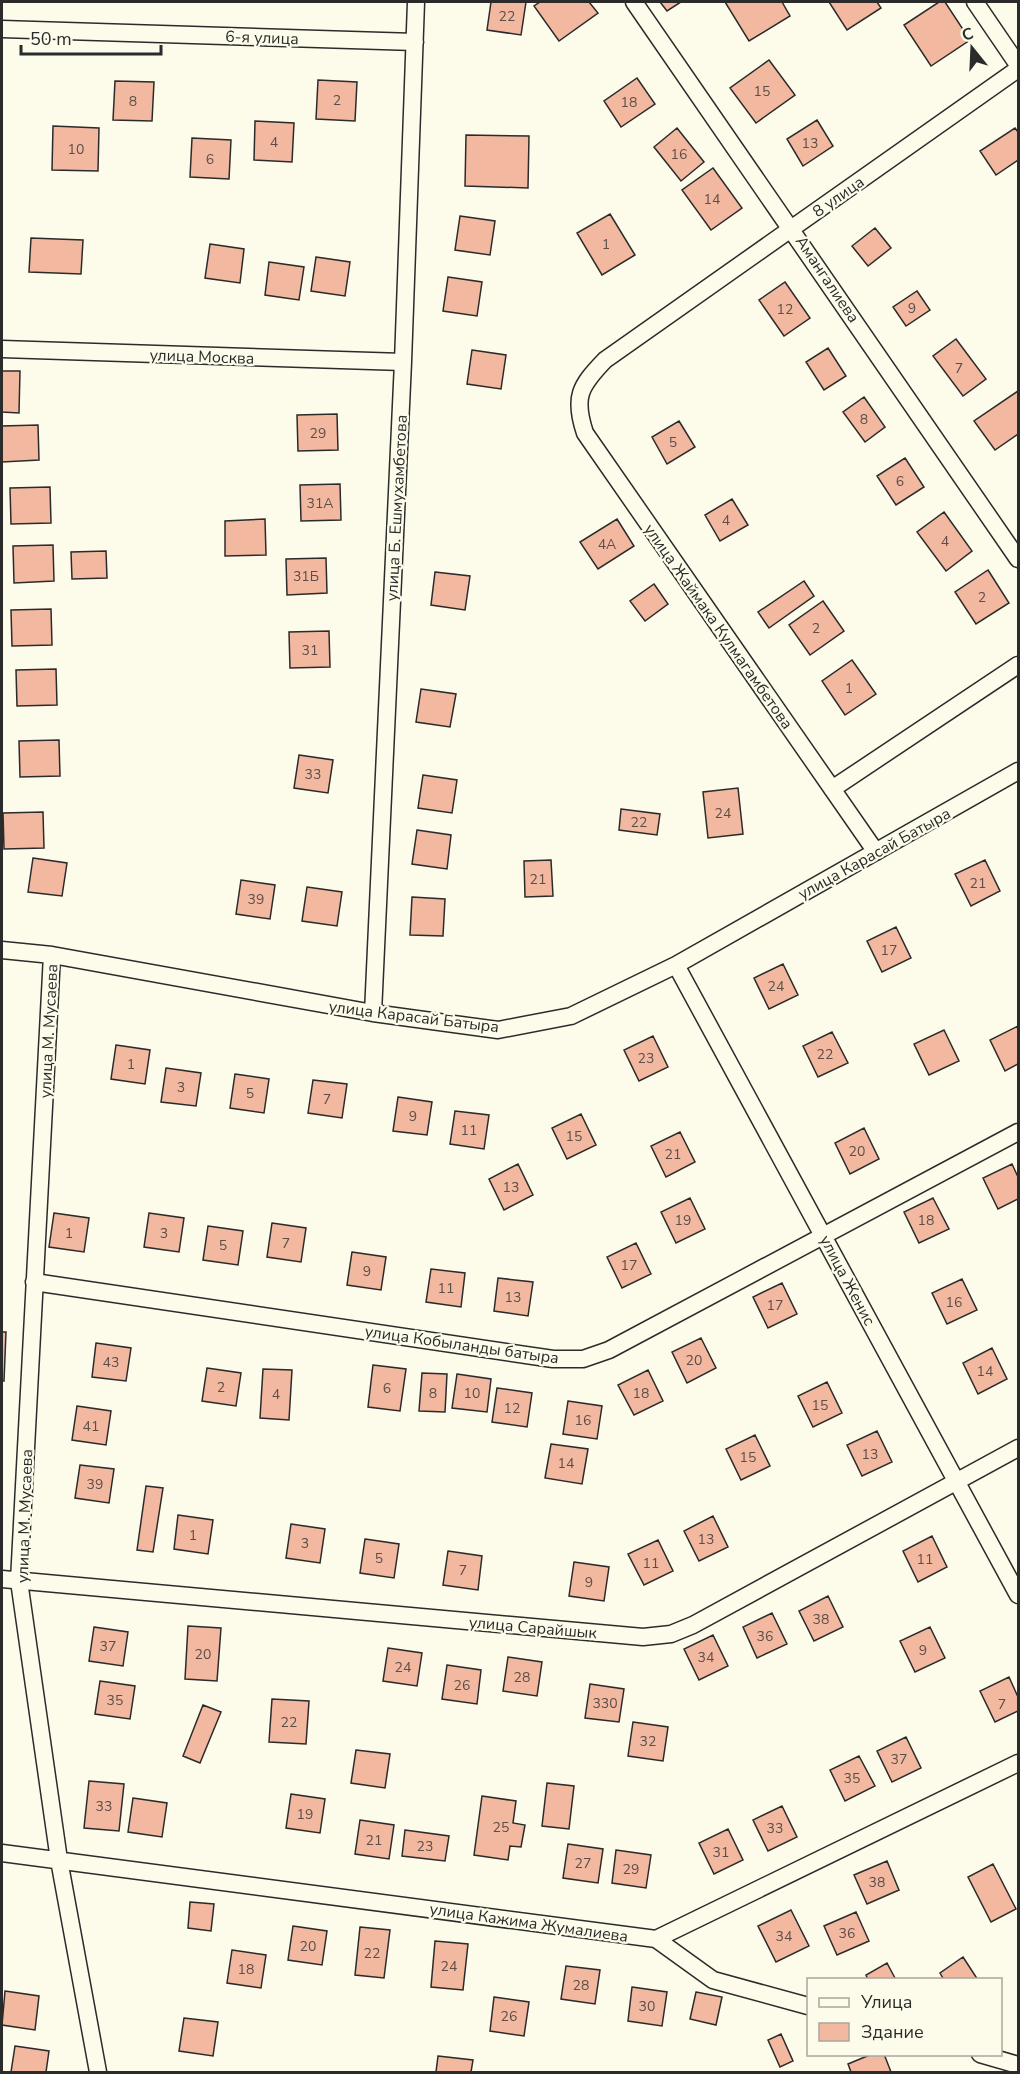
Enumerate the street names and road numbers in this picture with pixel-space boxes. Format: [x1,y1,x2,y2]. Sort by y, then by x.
street label: 6-я улица [225,26,299,50]
street label: 8 улица [808,171,869,223]
street label: Амангалиева [790,232,864,327]
street label: улица Москва [149,344,255,370]
street label: улица Б. Ешмухамбетова [381,414,413,602]
street label: улица Жаймака Кулмагамбетова [639,520,798,734]
street label: улица Карасай Батыра [794,803,955,905]
street label: улица М. Мусаева [34,963,64,1099]
street label: улица Карасай Батыра [327,996,500,1038]
street label: улица Женис [814,1232,880,1330]
street label: улица Кобыланды батыра [363,1320,560,1370]
street label: улица М. Мусаева [12,1448,38,1584]
street label: улица Сарайшык [468,1611,598,1645]
street label: улица Кажима Жумалиева [428,1898,629,1948]

